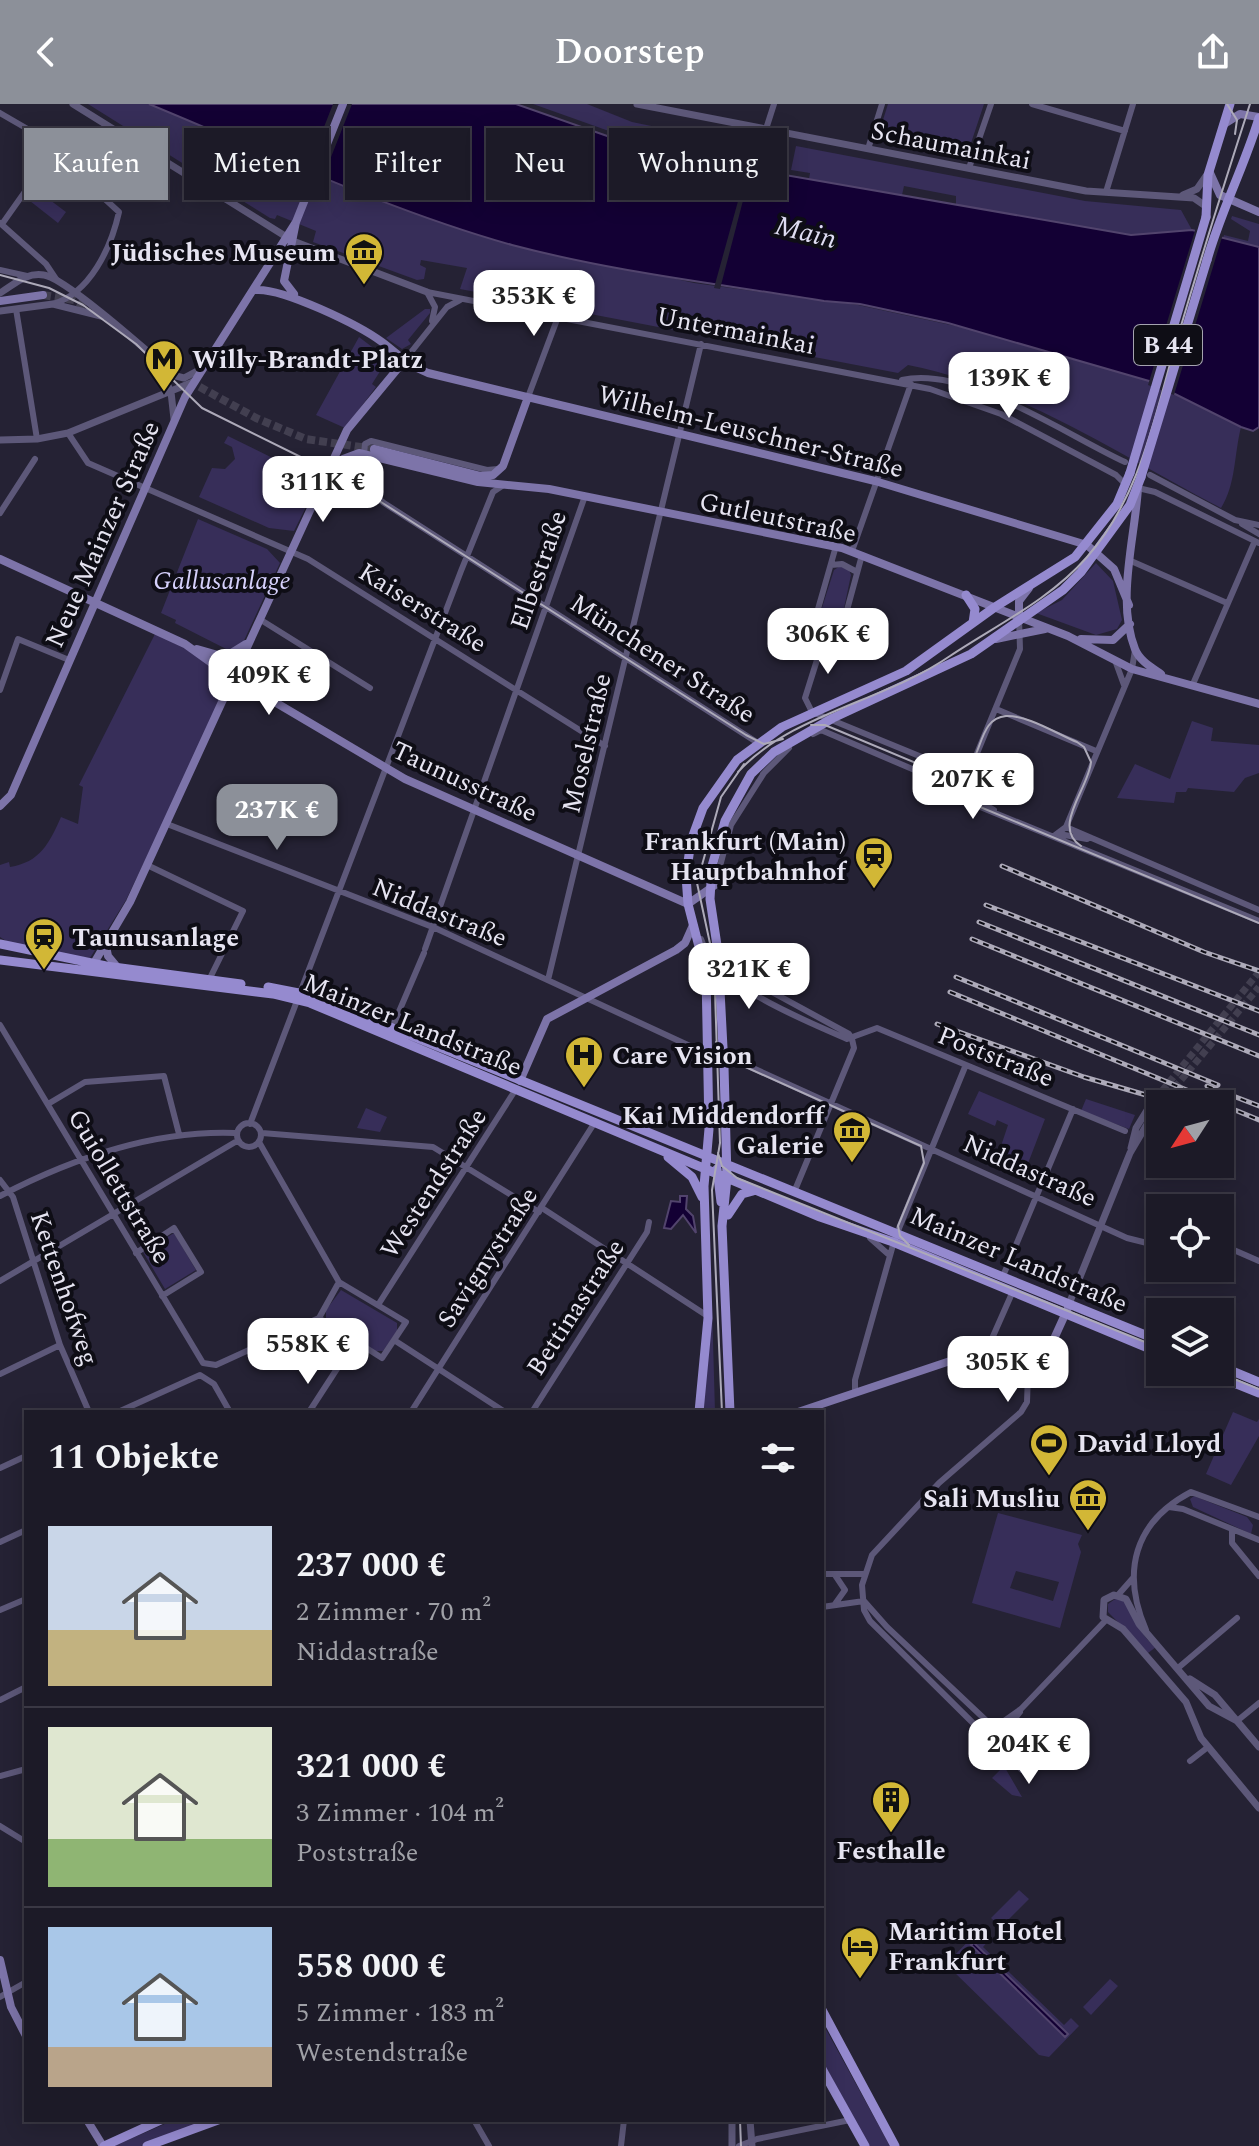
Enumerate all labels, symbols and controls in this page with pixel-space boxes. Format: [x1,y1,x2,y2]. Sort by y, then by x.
text: Doorstep [554,25,705,80]
icon: back [24,30,68,74]
icon: share [1191,30,1235,74]
street label: Schaumainkai [867,111,1034,181]
chip: Kaufen [24,128,168,200]
chip: Mieten [184,128,329,200]
chip: Filter [345,128,470,200]
chip: Neu [486,128,593,200]
chip: Wohnung [609,128,787,200]
water label: Main [770,204,841,261]
museum icon: Jüdisches Museum [343,231,385,286]
place label: Jüdisches Museum [111,233,336,273]
pin: 353K € [469,270,599,338]
text: 353K € [492,276,576,316]
street label: Untermainkai [653,296,819,366]
road number: B 44 [1134,325,1202,365]
metro station icon: Willy-Brandt-Platz [143,338,185,393]
place label: Willy-Brandt-Platz [192,340,423,380]
pin: 139K € [944,352,1074,420]
text: 139K € [967,358,1051,398]
street label: Wilhelm-Leuschner-Straße [594,375,908,489]
street label: Neue Mainzer Straße [35,415,171,654]
pin: 311K € [258,456,388,524]
text: 311K € [281,462,365,502]
street label: Gutleutstraße [695,482,860,554]
street label: Elbestraße [500,505,578,635]
street label: Kaiserstraße [350,552,495,663]
park label: Gallusanlage [153,561,291,601]
street label: Münchener Straße [562,584,763,734]
pin: 306K € [763,608,893,676]
text: 306K € [786,614,870,654]
pin: 409K € [204,649,334,717]
text: 409K € [227,655,311,695]
street label: Moselstraße [551,669,622,817]
street label: Taunusstraße [385,731,544,833]
pin: 207K € [908,753,1038,821]
text: 207K € [931,759,1015,799]
pin: 237K € [212,784,342,852]
text: 237K € [235,790,319,830]
place label: Frankfurt (Main) Hauptbahnhof [644,822,847,892]
station icon: Frankfurt (Main) Hauptbahnhof [853,835,895,890]
street label: Niddastraße [366,868,513,958]
station icon: Taunusanlage [23,916,65,971]
place label: Taunusanlage [72,918,239,958]
pin: 321K € [684,943,814,1011]
text: 321K € [707,949,791,989]
street label: Mainzer Landstraße [297,963,528,1087]
street label: Poststraße [931,1015,1060,1098]
hospital icon: Care Vision [563,1034,605,1089]
place label: Care Vision [612,1036,753,1076]
north arrow [1146,1090,1234,1178]
map controls [1146,1090,1234,1386]
place label: Kai Middendorff Galerie [622,1096,826,1166]
street label: Guiollettstraße [57,1101,181,1272]
street label: Westendstraße [370,1101,497,1267]
museum icon: Kai Middendorff Galerie [831,1109,873,1164]
street label: Niddastraße [956,1124,1103,1218]
street label: Savignystraße [427,1179,548,1336]
button: locate [1146,1194,1234,1282]
street label: Mainzer Landstraße [903,1196,1134,1324]
street label: Kettenhofweg [19,1206,109,1371]
street label: Bettinastraße [517,1231,635,1384]
button: layers [1146,1298,1234,1386]
pin: 558K € [243,1318,373,1386]
text: 558K € [266,1324,350,1364]
pin: 305K € [943,1336,1073,1404]
text: 305K € [966,1342,1050,1382]
sports icon: David Lloyd [1028,1422,1070,1477]
place label: David Lloyd [1077,1424,1222,1464]
text: 11 Objekte [48,1432,219,1484]
icon: filters [756,1436,800,1480]
museum icon: Sali Musliu [1067,1477,1109,1532]
place label: Sali Musliu [923,1479,1060,1519]
text: 237 000 € [296,1540,447,1592]
icon: home [112,1558,208,1654]
text: 2 Zimmer · 70 m² [296,1592,491,1632]
text: Niddastraße [296,1632,439,1672]
pin: 204K € [964,1718,1094,1786]
text: 204K € [987,1724,1071,1764]
text: 321 000 € [296,1741,447,1793]
icon: home [112,1759,208,1855]
building icon: Festhalle [870,1779,912,1834]
text: 3 Zimmer · 104 m² [296,1793,504,1833]
place label: Festhalle [836,1831,946,1871]
text: Poststraße [296,1833,418,1873]
place label: Maritim Hotel Frankfurt [888,1912,1063,1982]
hotel icon: Maritim Hotel Frankfurt [839,1925,881,1980]
text: 558 000 € [296,1941,447,1993]
icon: home [112,1959,208,2055]
text: 5 Zimmer · 183 m² [296,1993,504,2033]
text: Westendstraße [296,2033,468,2073]

